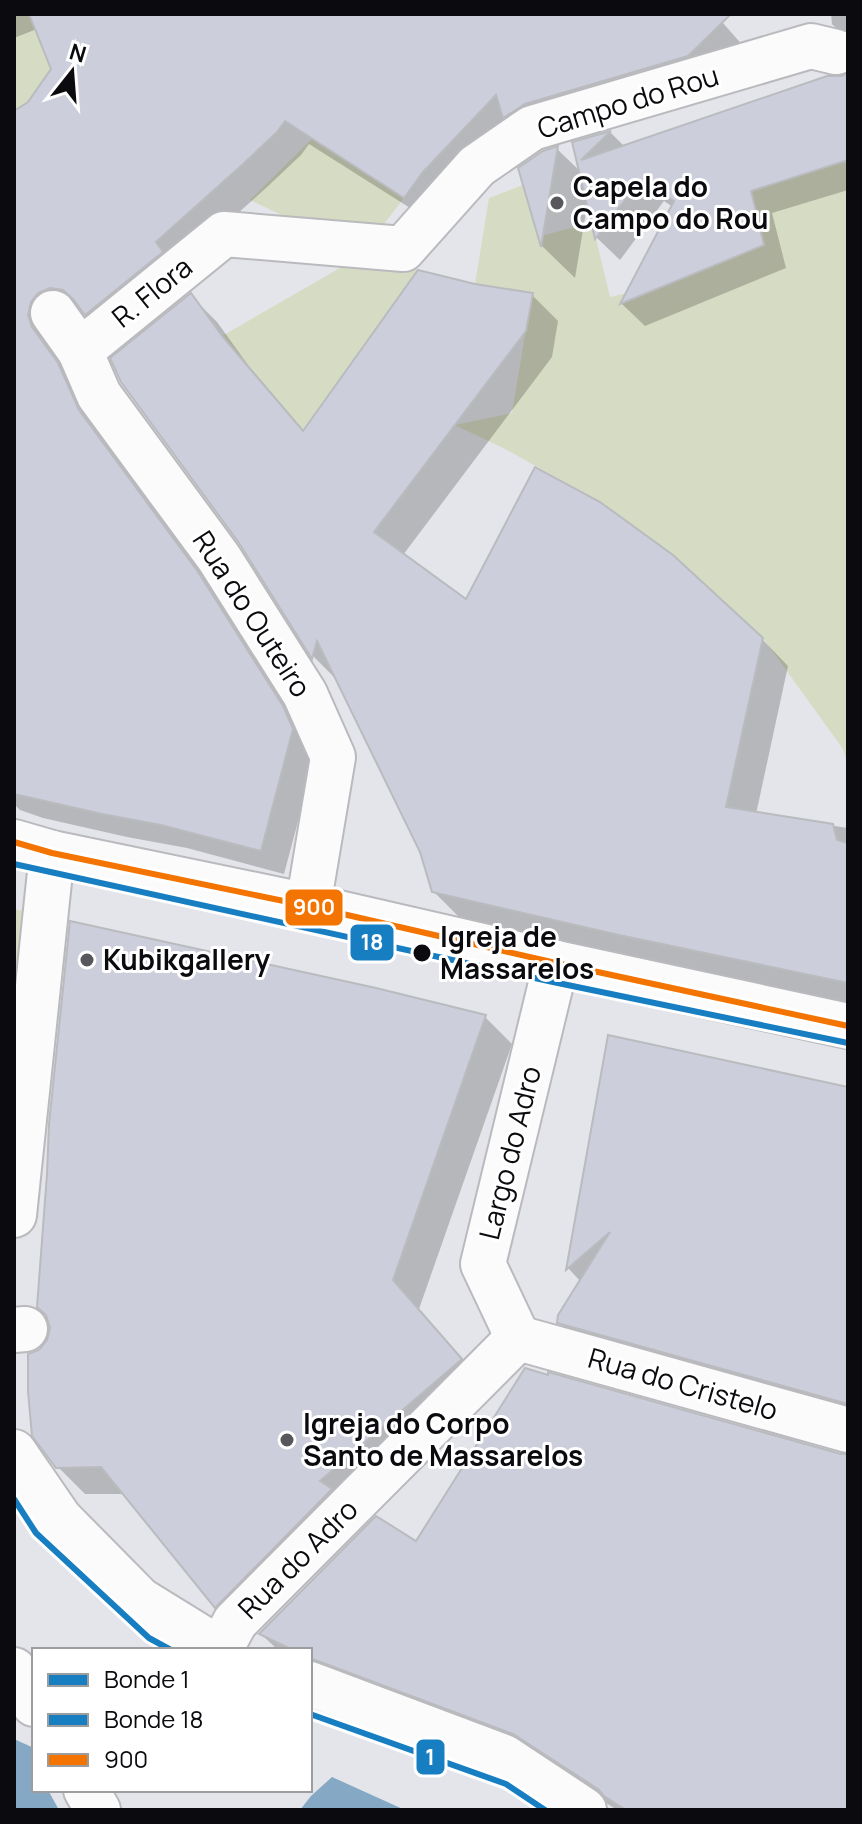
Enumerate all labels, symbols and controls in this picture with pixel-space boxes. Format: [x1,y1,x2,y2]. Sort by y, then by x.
north arrow [32,32,112,112]
text: N [66,36,90,70]
street label: Campo do Rou [532,55,723,147]
place label: Capela do Campo do Rou [573,167,769,237]
marker: Capela do Campo do Rou [548,194,566,212]
street label: R. Flora [103,247,199,335]
street label: Rua do Outeiro [185,523,321,704]
line badge: 900 [284,888,344,927]
text: 900 [293,892,335,922]
place label: Igreja de Massarelos [440,917,594,987]
line badge: 18 [349,923,395,962]
text: 18 [360,927,384,957]
place label: Kubikgallery [103,940,270,978]
marker: Igreja de Massarelos [411,942,433,964]
marker: Kubikgallery [78,951,96,969]
street label: Largo do Adro [469,1062,549,1244]
street label: Rua do Cristelo [584,1338,783,1428]
place label: Igreja do Corpo Santo de Massarelos [303,1404,583,1474]
marker: Igreja do Corpo Santo de Massarelos [278,1431,296,1449]
street label: Rua do Adro [229,1490,365,1626]
legend [32,1648,312,1792]
text: Bonde 1 [104,1662,190,1695]
text: Bonde 18 [104,1702,203,1735]
line badge: 1 [415,1738,446,1776]
text: 900 [104,1742,148,1775]
text: 1 [425,1742,435,1772]

